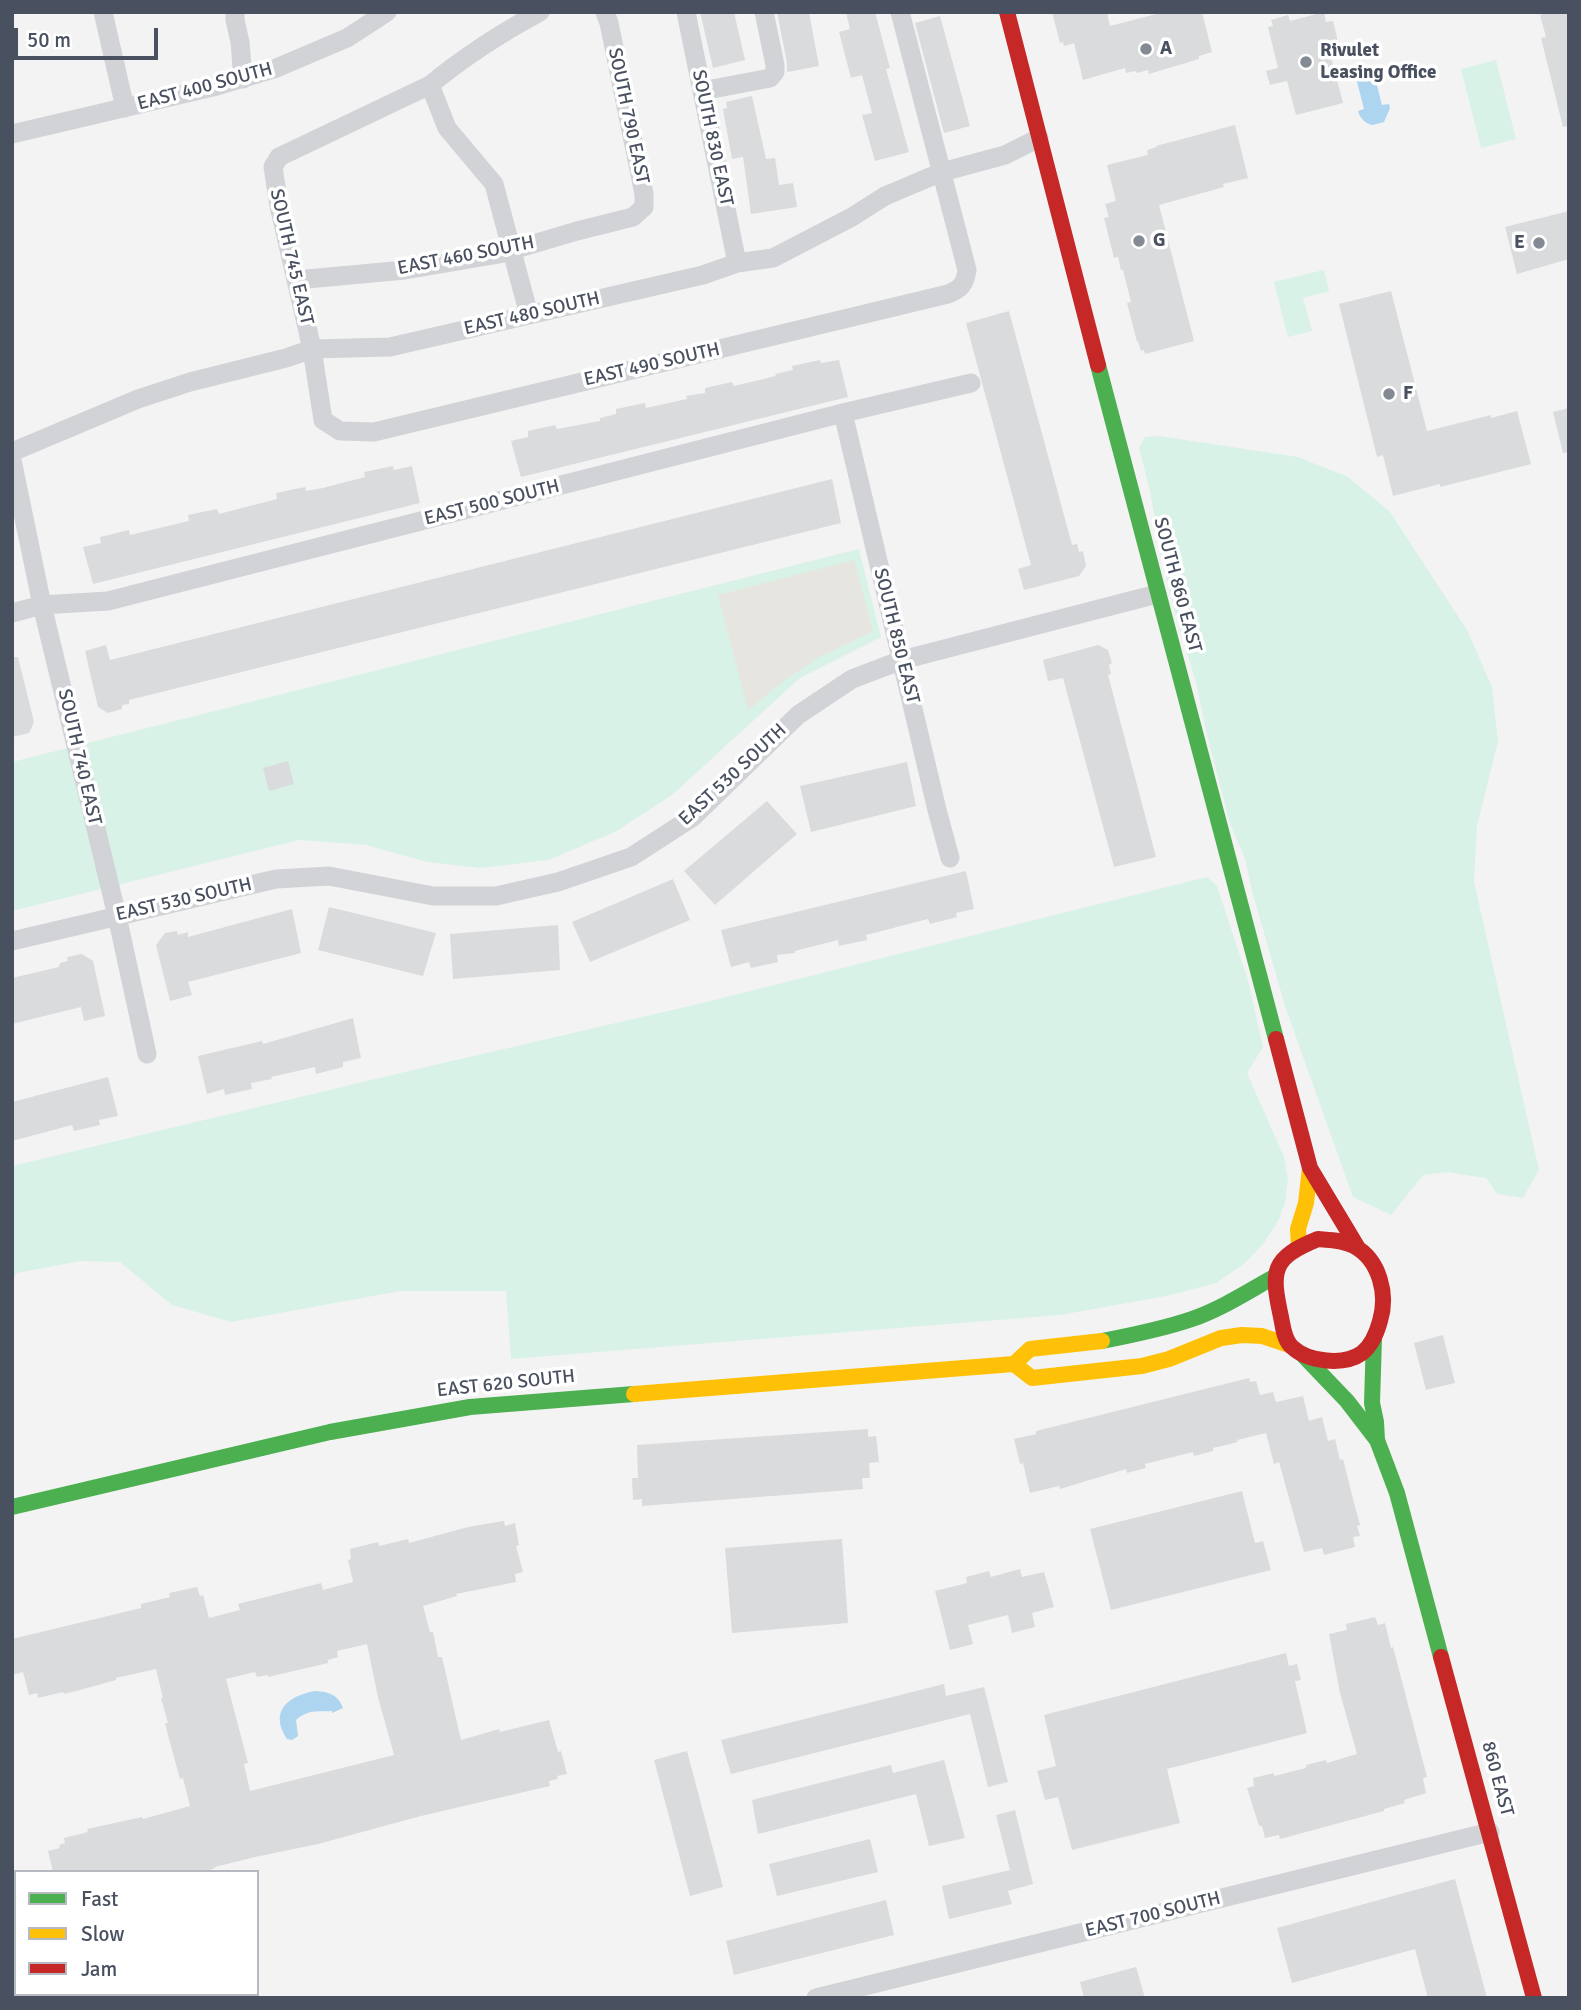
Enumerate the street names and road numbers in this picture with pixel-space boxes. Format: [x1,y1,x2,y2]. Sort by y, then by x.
street label: SOUTH 790 EAST [602,46,654,186]
street label: EAST 400 SOUTH [135,58,275,116]
street label: SOUTH 830 EAST [686,68,738,208]
street label: SOUTH 745 EAST [264,187,318,327]
street label: EAST 460 SOUTH [396,232,536,280]
street label: EAST 480 SOUTH [462,287,602,341]
street label: EAST 490 SOUTH [582,338,722,392]
street label: EAST 500 SOUTH [422,475,562,531]
street label: SOUTH 860 EAST [1148,515,1206,655]
street label: SOUTH 850 EAST [868,566,924,706]
street label: SOUTH 740 EAST [52,687,106,827]
street label: EAST 530 SOUTH [674,719,792,831]
street label: EAST 530 SOUTH [114,873,254,927]
street label: EAST 620 SOUTH [436,1365,576,1403]
street label: 860 EAST [1476,1739,1518,1819]
street label: EAST 700 SOUTH [1083,1887,1223,1943]

